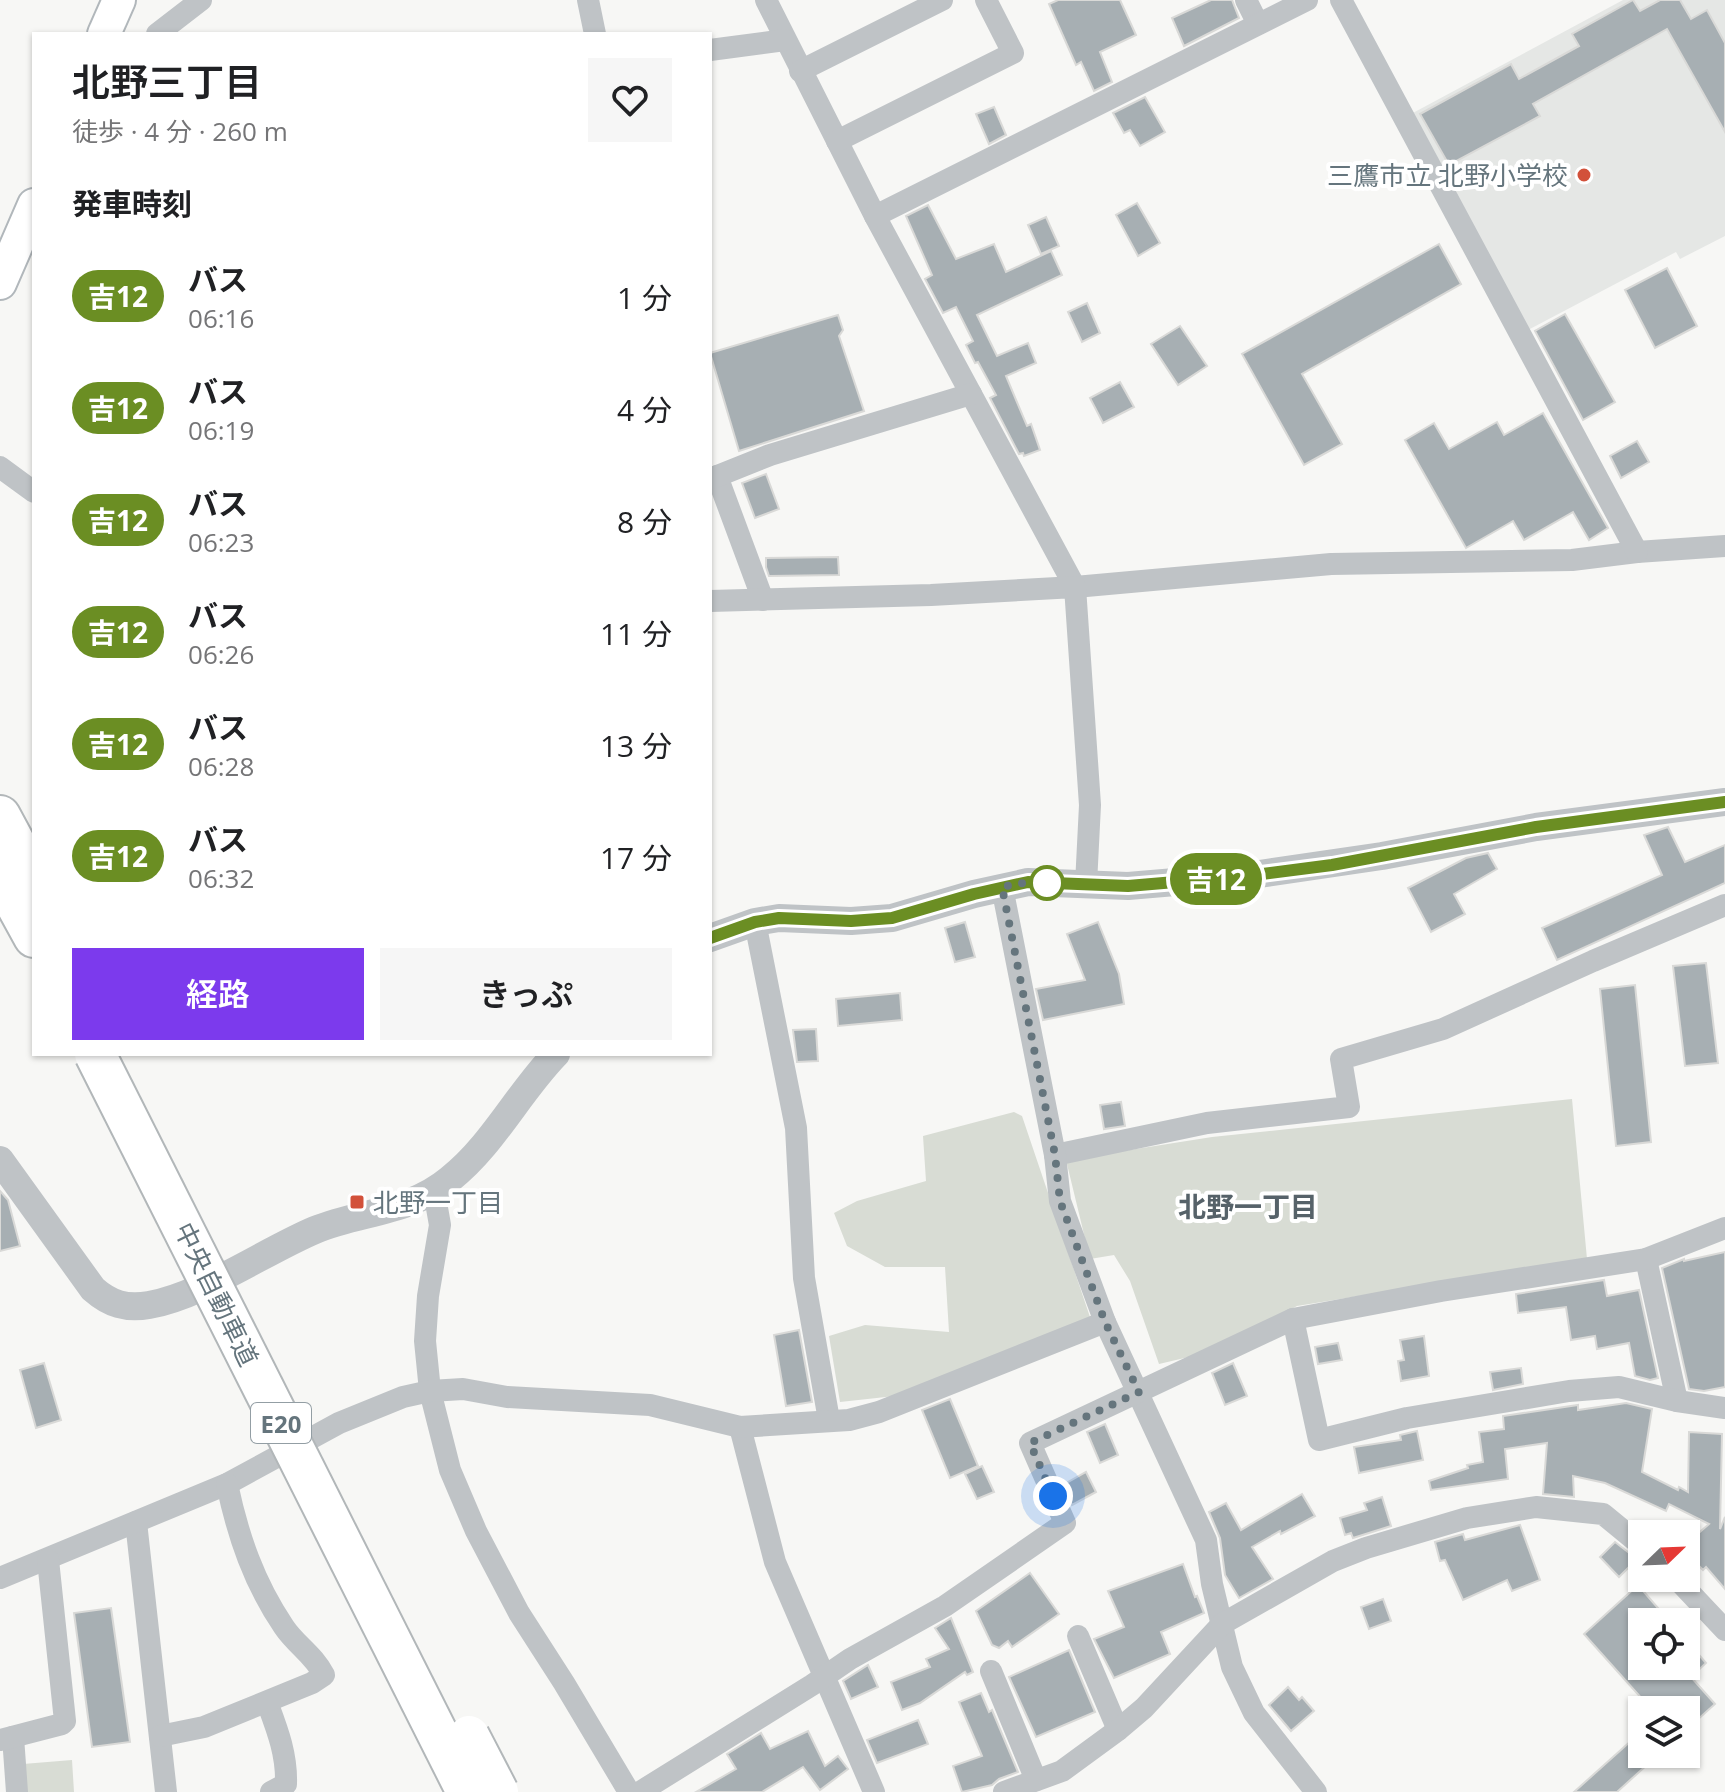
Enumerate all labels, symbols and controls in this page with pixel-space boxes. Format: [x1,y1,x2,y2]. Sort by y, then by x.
text: 北野三丁目 [72,55,262,107]
button: heart [588,58,672,142]
text: 徒歩 · 4 分 · 260 m [72,113,288,149]
place label: 三鷹市立 北野小学校 [1327,157,1568,193]
marker: 三鷹市立 北野小学校 [1575,166,1593,184]
text: 発車時刻 [72,183,192,224]
text: バス [188,259,248,300]
text: 吉12 [88,277,148,315]
text: 1 分 [617,277,672,318]
text: 06:16 [188,300,254,336]
text: バス [188,371,248,412]
text: 吉12 [88,389,148,427]
text: 4 分 [617,389,672,430]
text: 06:19 [188,412,254,448]
text: バス [188,483,248,524]
text: 吉12 [88,501,148,539]
text: 8 分 [617,501,672,542]
text: 06:23 [188,524,254,560]
text: バス [188,595,248,636]
text: 吉12 [88,613,148,651]
text: 11 分 [600,613,672,654]
text: 06:26 [188,636,254,672]
text: バス [188,707,248,748]
text: 吉12 [88,725,148,763]
text: 13 分 [600,725,672,766]
text: 06:28 [188,748,254,784]
text: バス [188,819,248,860]
text: 吉12 [88,837,148,875]
text: 17 分 [600,837,672,878]
line badge: 吉12 [1170,853,1262,905]
text: 06:32 [188,860,254,896]
text: 吉12 [1186,860,1246,898]
unlabelled marker [1030,866,1064,900]
button: 経路 [72,948,364,1040]
button: きっぷ [380,948,672,1040]
place label: 北野一丁目 [373,1184,503,1220]
district label: 北野一丁目 [1178,1187,1318,1225]
marker: 北野一丁目 [348,1193,366,1211]
street label: 中央自動車道 [167,1216,267,1372]
road number: E20 [251,1403,311,1443]
your location [1033,1476,1073,1516]
north arrow [1628,1520,1700,1592]
map controls [1628,1520,1700,1768]
button: locate [1628,1608,1700,1680]
button: layers [1628,1696,1700,1768]

